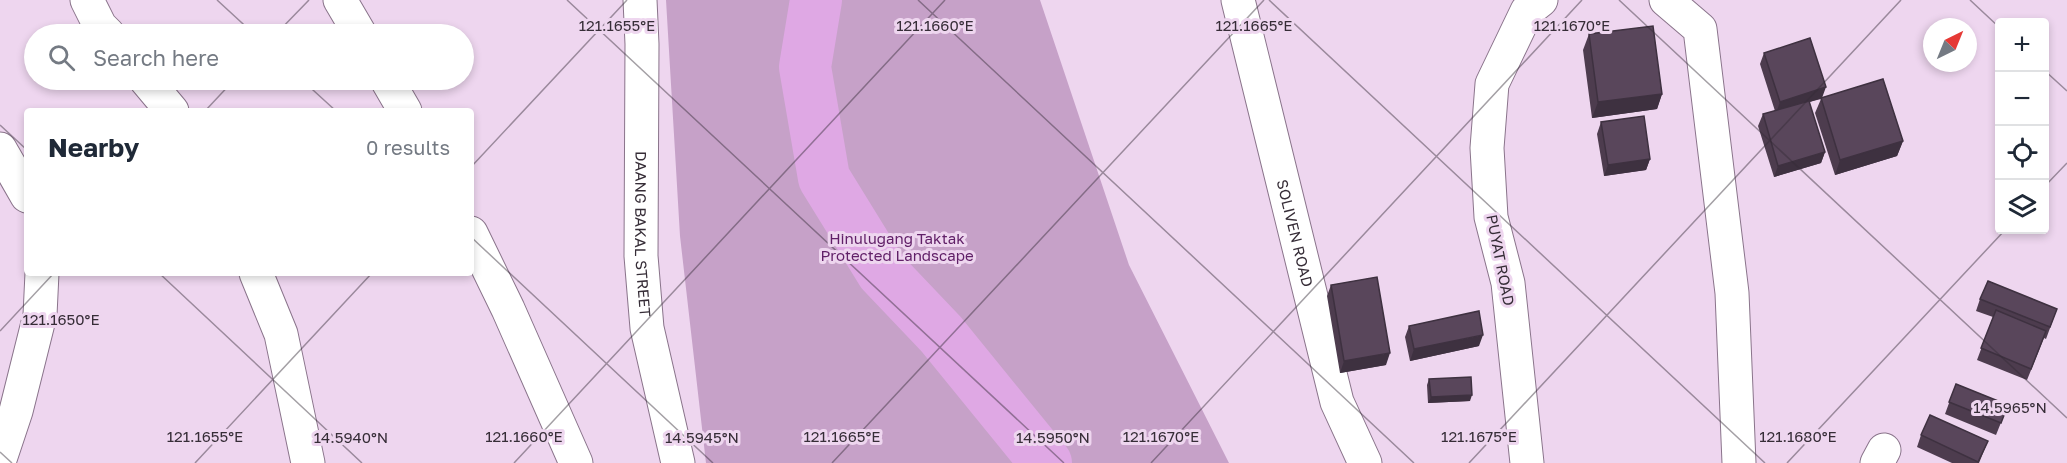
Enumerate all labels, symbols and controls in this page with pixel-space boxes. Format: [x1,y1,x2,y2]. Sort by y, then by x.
text: 121.1655°E [579,16,655,34]
text: 121.1660°E [896,16,974,34]
text: 121.1665°E [1216,16,1292,34]
text: 121.1670°E [1534,16,1610,34]
north arrow [1923,18,1977,72]
map controls [1995,18,2049,234]
button: + [1995,18,2049,72]
search box [24,24,474,90]
icon: search [45,41,78,74]
text: Search here [93,44,219,71]
button: − [1995,72,2049,126]
button: locate [1995,126,2049,180]
text: Nearby [48,132,139,163]
text: 0 results [366,135,450,159]
street label: DAANG BAKAL STREET [632,151,655,317]
street label: SOLIVEN ROAD [1274,177,1317,289]
button: layers [1995,180,2049,234]
street label: PUYAT ROAD [1483,213,1519,307]
park label: Hinulugang Taktak Protected Landscape [820,229,974,264]
text: 121.1650°E [22,310,100,328]
text: 14.5965°N [1973,398,2047,416]
text: 121.1655°E [167,427,243,445]
text: 121.1660°E [485,427,563,445]
text: 121.1665°E [804,427,880,445]
text: 121.1670°E [1123,427,1199,445]
text: 121.1675°E [1441,427,1517,445]
text: 121.1680°E [1759,427,1837,445]
text: 14.5940°N [314,428,388,446]
text: 14.5945°N [665,428,739,446]
text: 14.5950°N [1016,428,1090,446]

